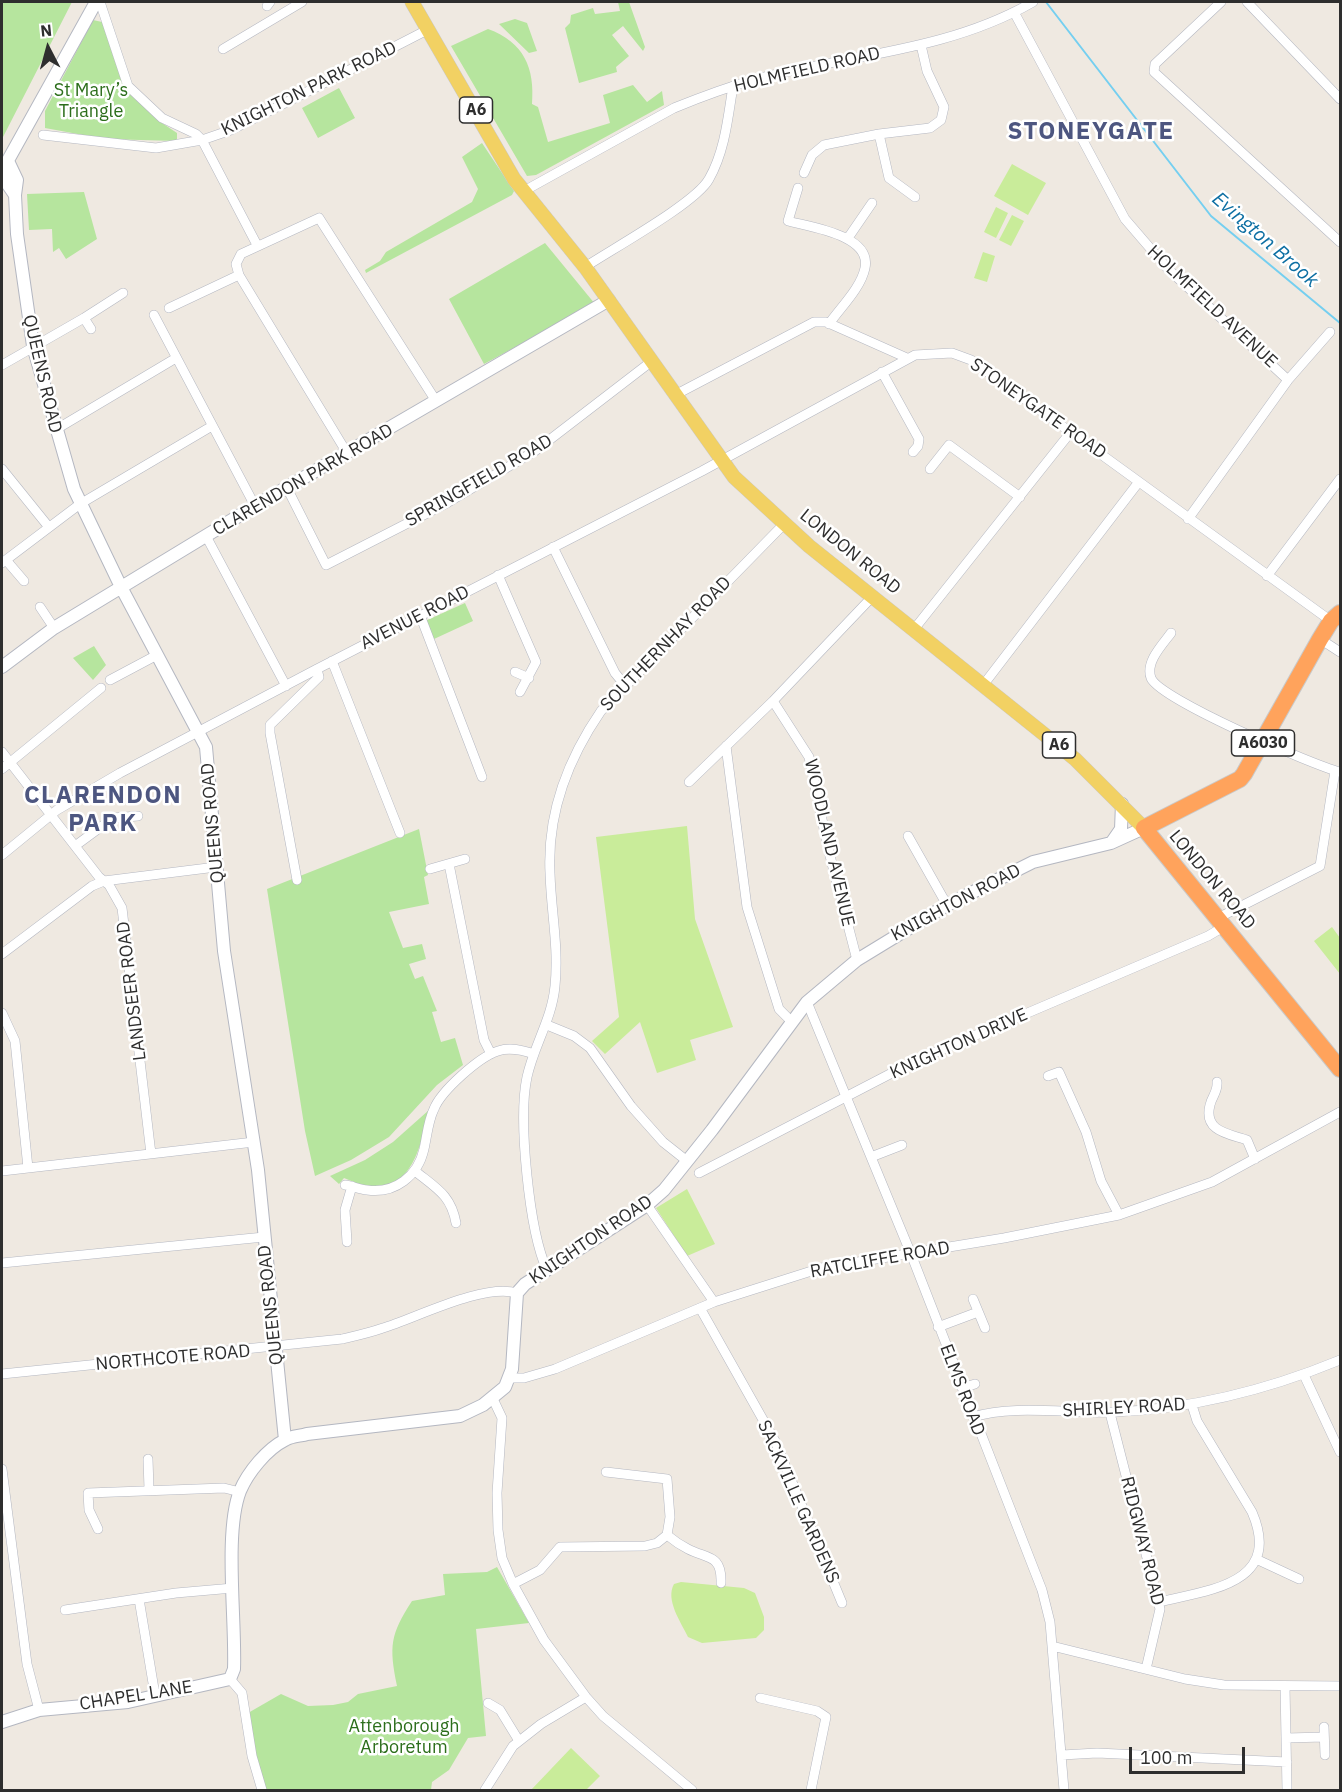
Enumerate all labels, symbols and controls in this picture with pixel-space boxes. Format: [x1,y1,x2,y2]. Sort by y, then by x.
north arrow [18,18,78,78]
text: N [39,20,53,41]
street label: KNIGHTON PARK ROAD [218,37,400,141]
street label: HOLMFIELD ROAD [732,43,882,97]
park label: St Mary’s Triangle [54,80,128,122]
road number: A6 [460,97,492,123]
district label: STONEYGATE [1007,118,1175,146]
water label: Evington Brook [1207,187,1323,293]
street label: HOLMFIELD AVENUE [1143,241,1281,373]
street label: QUEENS ROAD [18,313,66,435]
street label: STONEYGATE ROAD [966,354,1110,464]
street label: CLARENDON PARK ROAD [209,419,397,541]
street label: SPRINGFIELD ROAD [402,430,556,532]
street label: LONDON ROAD [795,505,905,599]
street label: SOUTHERNHAY ROAD [596,572,736,716]
street label: AVENUE ROAD [357,581,473,655]
road number: A6030 [1232,730,1294,756]
road number: A6 [1042,732,1076,758]
street label: WOODLAND AVENUE [799,757,859,929]
street label: QUEENS ROAD [197,762,229,884]
district label: CLARENDON PARK [24,782,182,838]
street label: LONDON ROAD [1164,826,1260,934]
street label: KNIGHTON ROAD [888,860,1024,946]
street label: LANDSEER ROAD [113,920,151,1062]
street label: KNIGHTON DRIVE [887,1004,1031,1084]
street label: KNIGHTON ROAD [525,1191,657,1289]
street label: RATCLIFFE ROAD [808,1237,952,1283]
street label: QUEENS ROAD [254,1244,288,1366]
street label: NORTHCOTE ROAD [95,1340,251,1376]
street label: ELMS ROAD [935,1341,989,1439]
street label: SHIRLEY ROAD [1062,1394,1186,1422]
street label: SACKVILLE GARDENS [752,1417,844,1587]
street label: RIDGWAY ROAD [1116,1474,1168,1608]
street label: CHAPEL LANE [78,1676,194,1716]
park label: Attenborough Arboretum [348,1716,460,1758]
scale bar [1132,1735,1248,1773]
text: 100 m [1140,1746,1192,1769]

